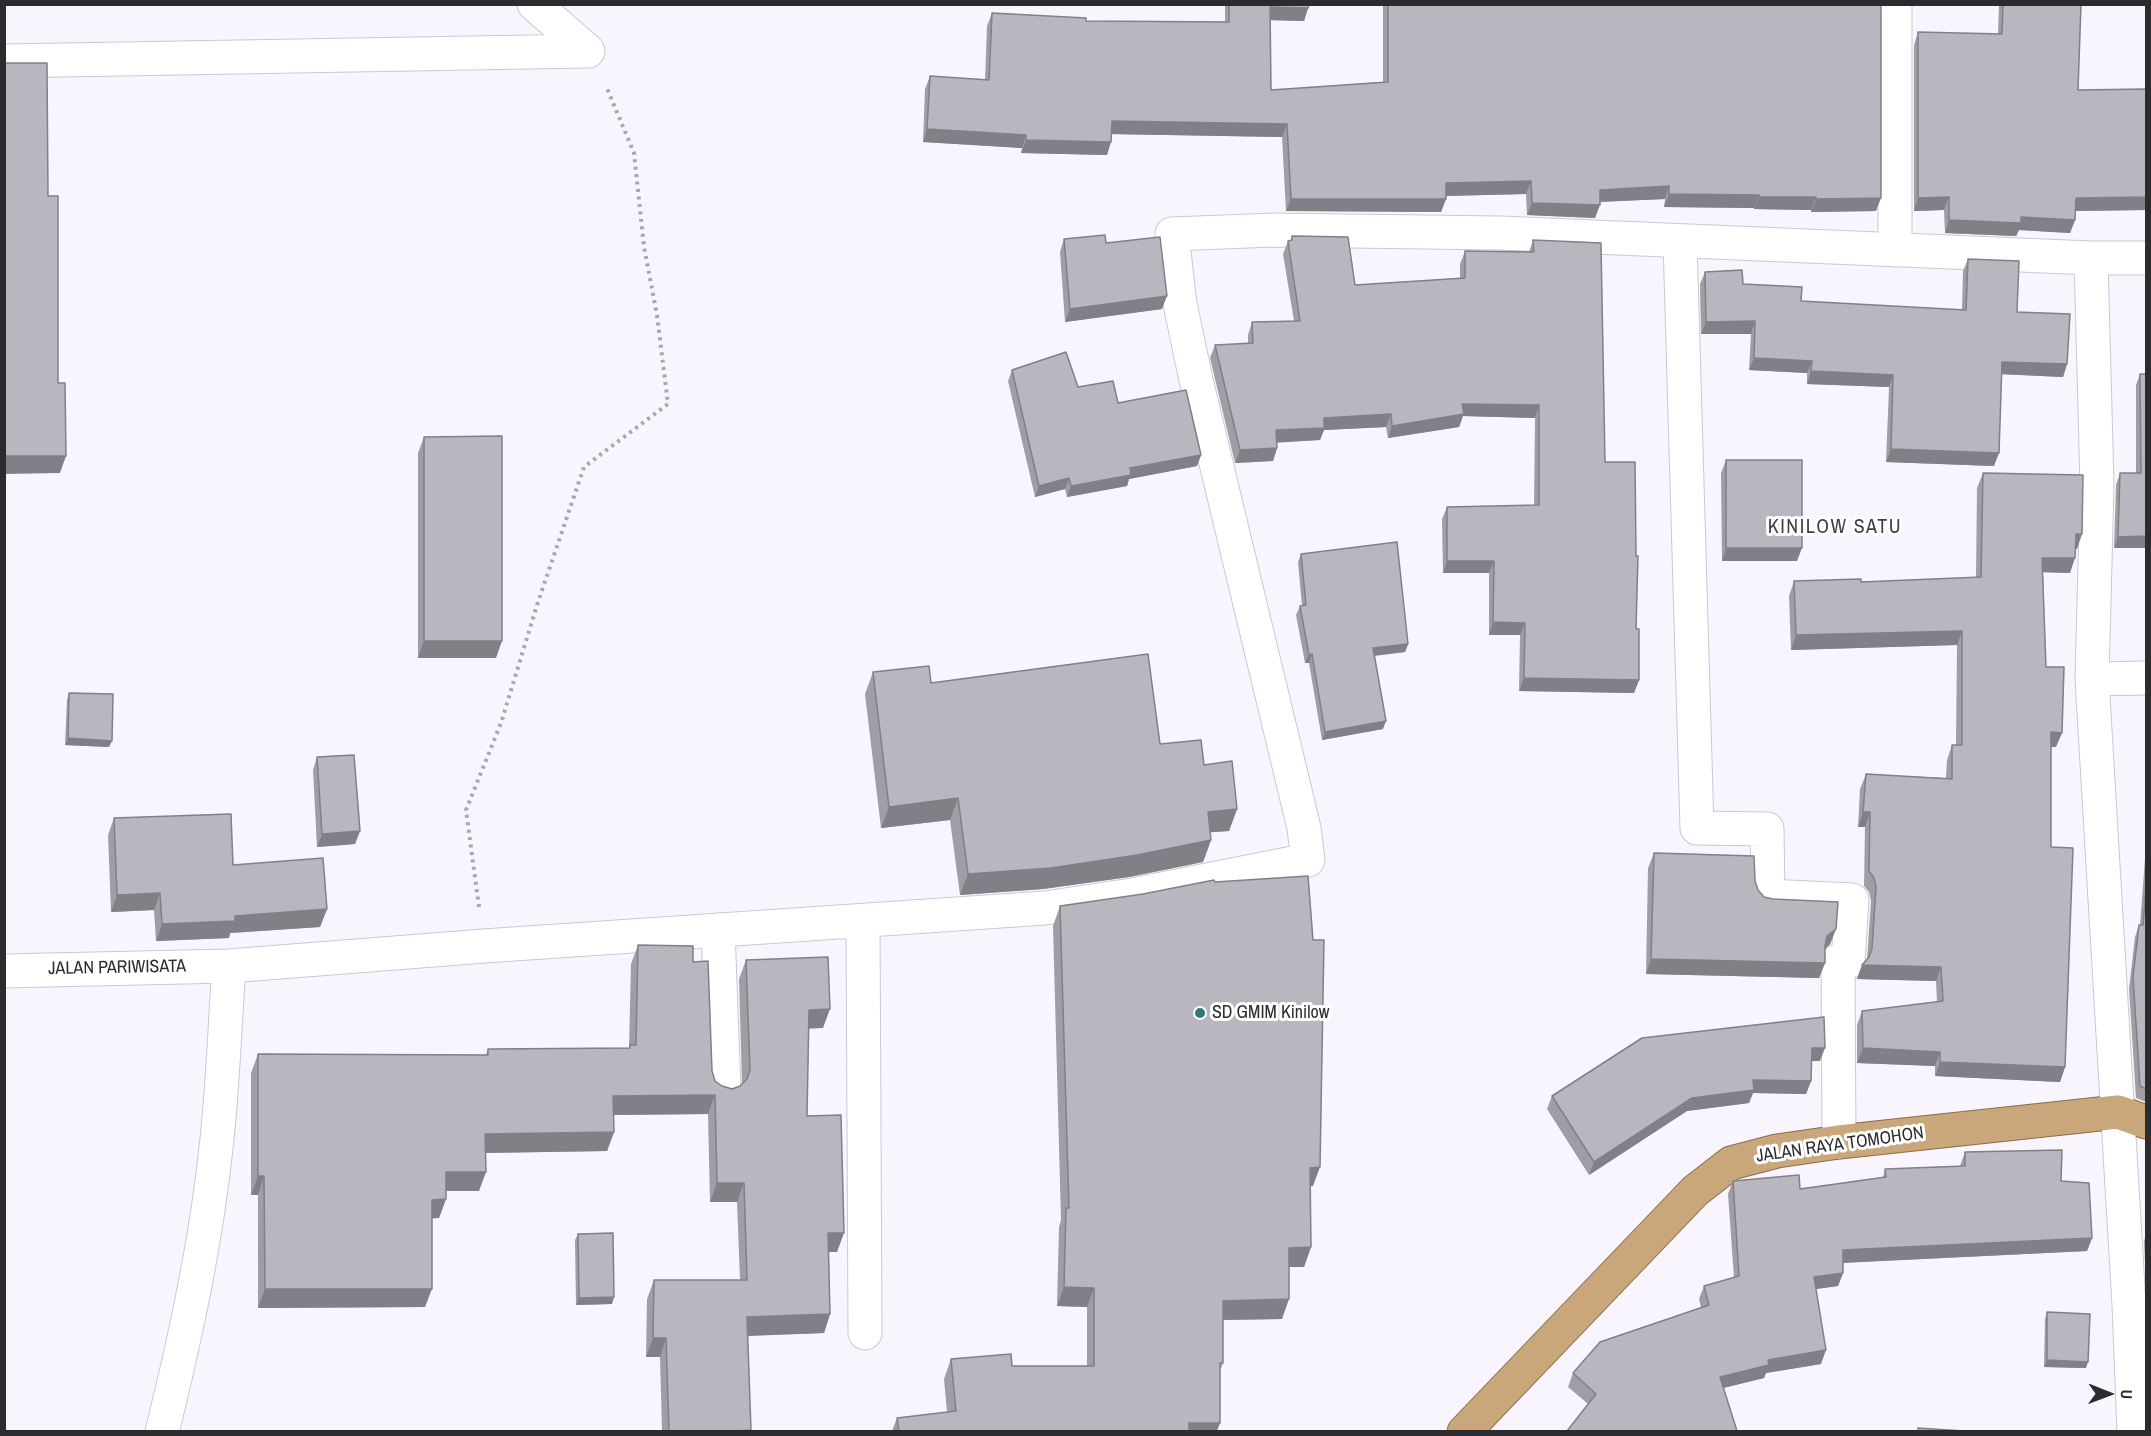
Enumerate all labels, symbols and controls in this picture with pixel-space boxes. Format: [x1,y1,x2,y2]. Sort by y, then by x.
district label: KINILOW SATU [1768,516,1902,540]
street label: JALAN PARIWISATA [48,956,186,980]
place label: SD GMIM Kinilow [1212,1002,1329,1024]
marker: SD GMIM Kinilow [1193,1006,1207,1020]
street label: JALAN RAYA TOMOHON [1755,1123,1925,1167]
north arrow [2079,1364,2139,1424]
text: U [2116,1389,2138,1399]

